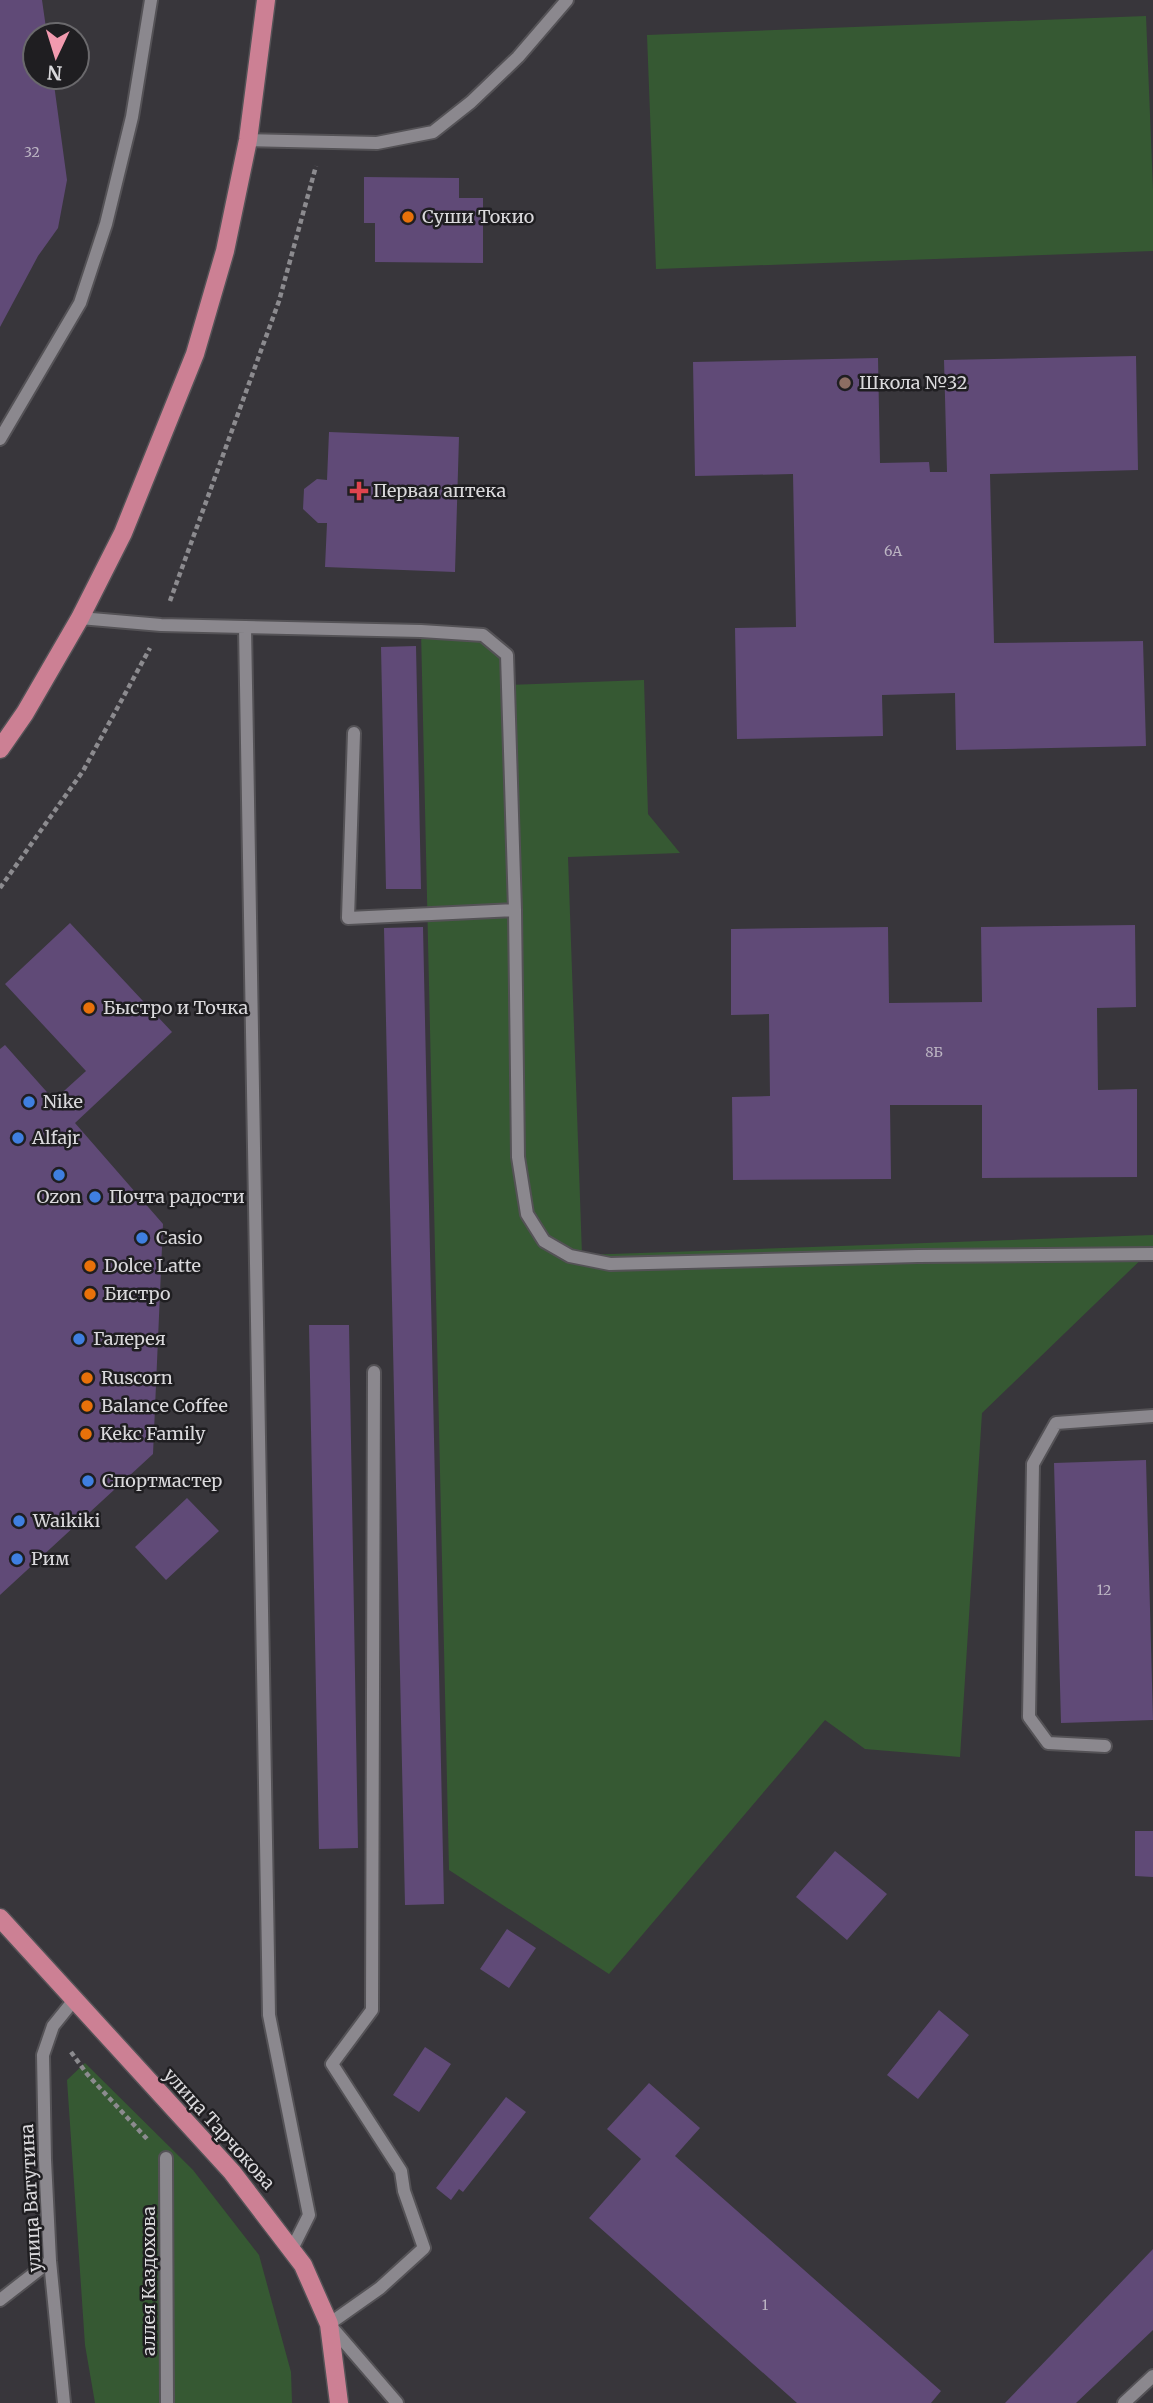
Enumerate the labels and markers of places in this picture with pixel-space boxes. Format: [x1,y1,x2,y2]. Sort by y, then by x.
place label: Суши Токио [422,205,534,228]
marker: Суши Токио [400,209,416,225]
place label: Школа №32 [859,371,968,394]
marker: Школа №32 [837,375,853,391]
place label: Первая аптека [373,479,506,502]
marker: Первая аптека [351,483,367,499]
place label: Быстро и Точка [103,996,248,1019]
marker: Быстро и Точка [81,1000,97,1016]
place label: Nike [43,1090,83,1113]
marker: Nike [21,1094,37,1110]
place label: Alfajr [31,1126,80,1149]
marker: Alfajr [10,1130,26,1146]
marker: Ozon [51,1167,67,1183]
place label: Ozon [36,1185,82,1208]
place label: Почта радости [109,1185,245,1208]
marker: Почта радости [87,1189,103,1205]
place label: Casio [156,1226,202,1249]
marker: Casio [134,1230,150,1246]
place label: Dolce Latte [104,1254,201,1277]
marker: Dolce Latte [82,1258,98,1274]
place label: Бистро [104,1282,171,1305]
marker: Бистро [82,1286,98,1302]
place label: Галерея [93,1327,166,1350]
marker: Галерея [71,1331,87,1347]
place label: Ruscorn [101,1366,173,1389]
marker: Ruscorn [79,1370,95,1386]
place label: Balance Coffee [101,1394,228,1417]
marker: Balance Coffee [79,1398,95,1414]
place label: Kekc Family [100,1422,206,1445]
marker: Kekc Family [78,1426,94,1442]
place label: Спортмастер [102,1469,222,1492]
marker: Спортмастер [80,1473,96,1489]
place label: Waikiki [32,1509,101,1532]
marker: Waikiki [11,1513,27,1529]
place label: Рим [31,1547,70,1570]
marker: Рим [9,1551,25,1567]

